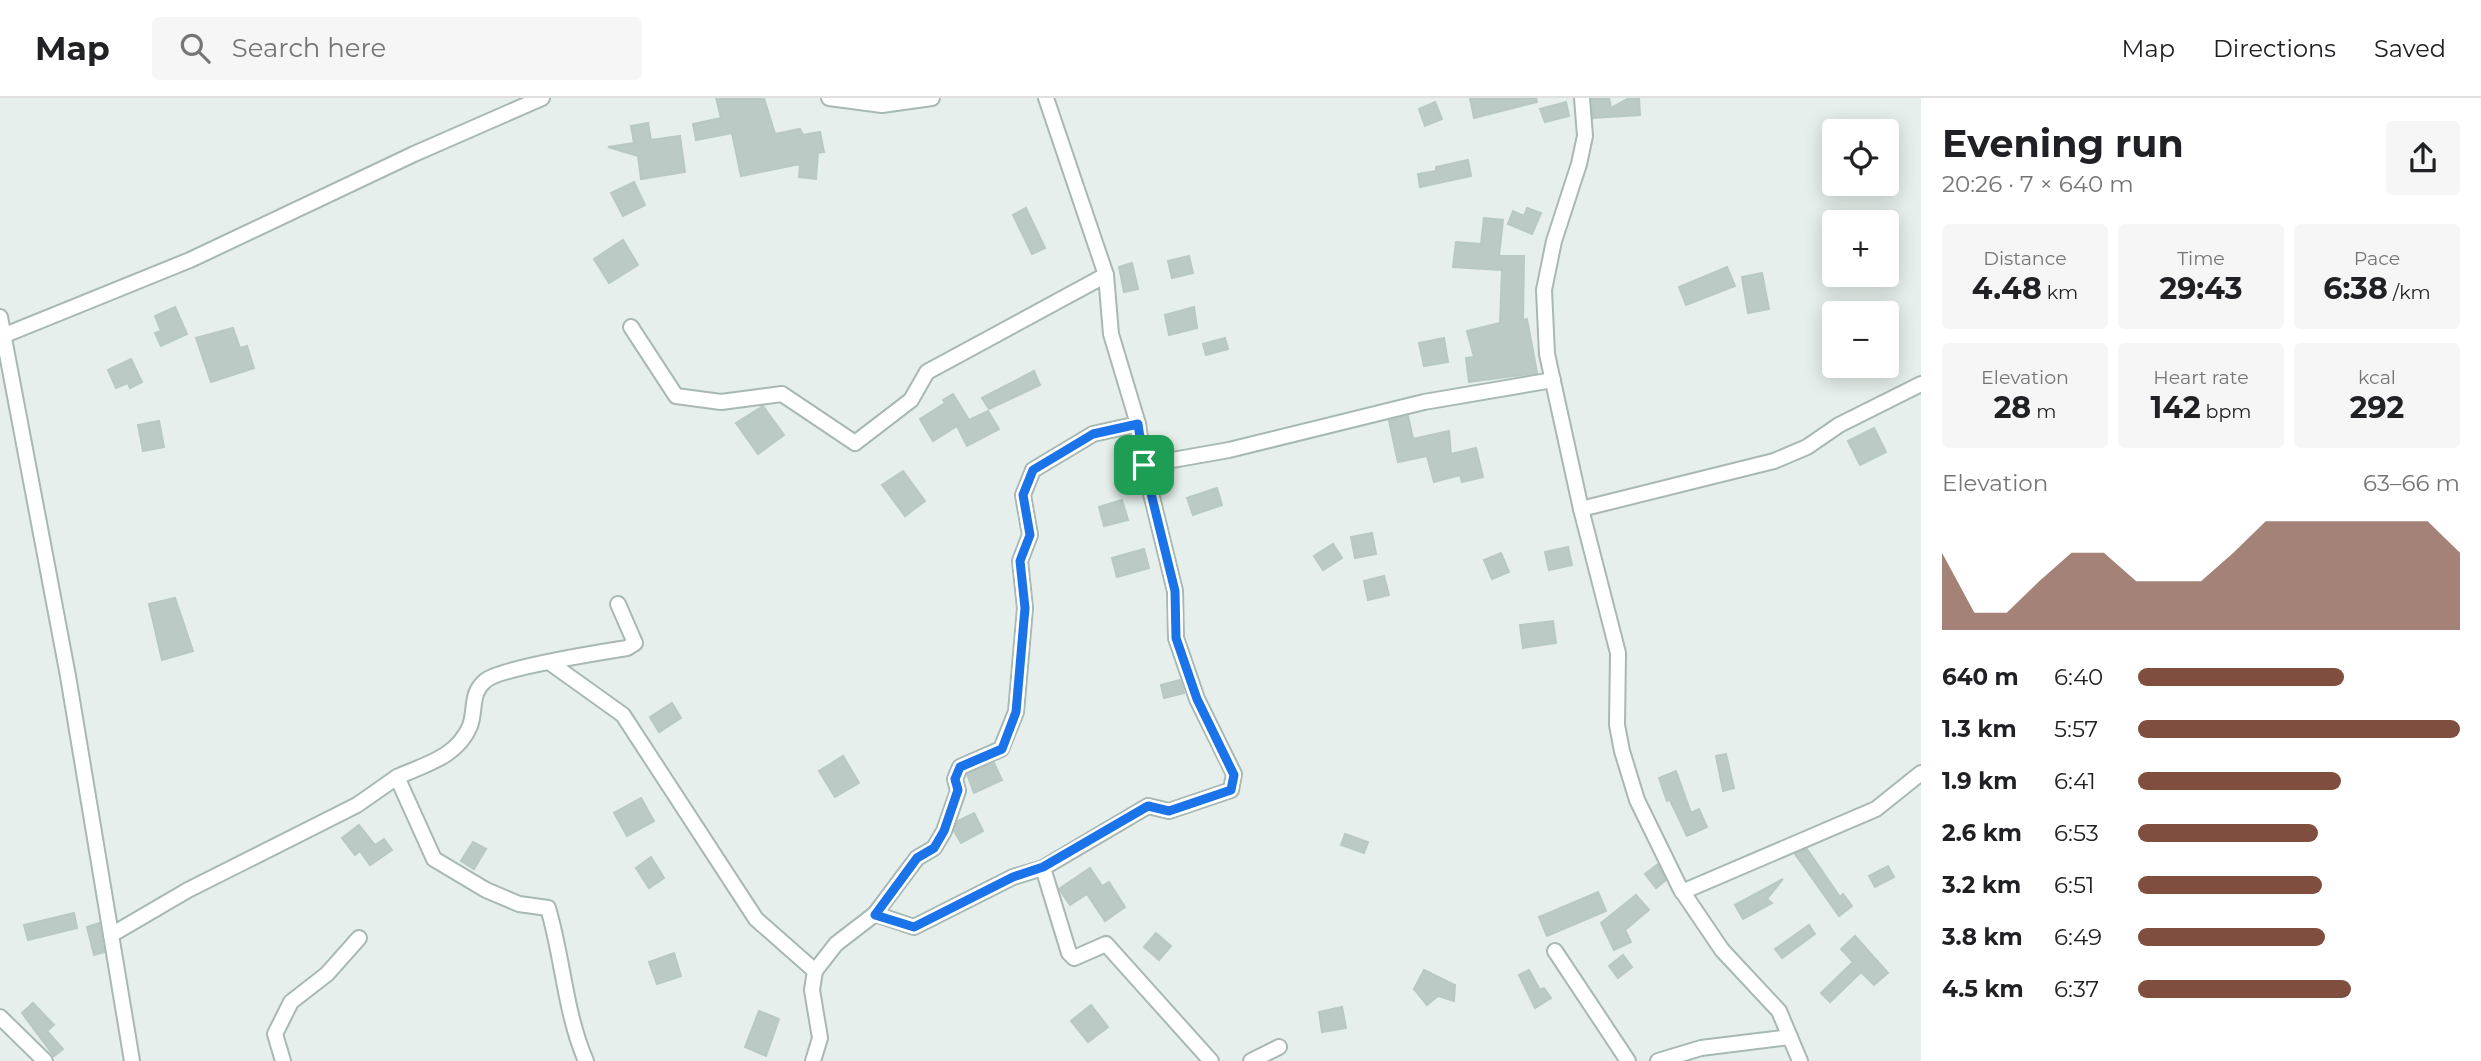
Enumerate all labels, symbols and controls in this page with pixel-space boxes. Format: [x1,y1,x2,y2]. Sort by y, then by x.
search box [152,17,642,80]
text: Map [35,28,110,68]
icon: search [176,29,214,67]
text: Search here [232,32,386,64]
text: Map [2122,34,2175,63]
text: Directions [2213,34,2336,63]
text: Saved [2374,34,2446,63]
map controls [1822,119,1899,378]
button: locate [1822,119,1899,196]
text: Evening run [1942,120,2184,167]
button: share [2386,121,2460,195]
text: 20:26 · 7 × 640 m [1942,170,2134,198]
button: + [1822,210,1899,287]
text: Distance [1983,247,2067,270]
text: Time [2177,247,2225,270]
text: Pace [2354,247,2400,270]
text: 4.48 [1972,270,2042,307]
text: 29:43 [2160,270,2242,307]
text: 6:38 [2323,270,2388,307]
text: km [2042,281,2078,304]
text: /km [2388,281,2431,304]
button: − [1822,301,1899,378]
text: Elevation [1981,366,2069,389]
text: Heart rate [2153,366,2249,389]
text: kcal [2358,366,2396,389]
text: 28 [1994,389,2031,426]
text: 142 [2150,389,2201,426]
text: 292 [2350,389,2404,426]
text: m [2031,400,2056,423]
text: bpm [2201,400,2252,423]
pin [1114,435,1174,495]
icon: arrive [1125,446,1163,484]
text: Elevation [1942,469,2048,497]
text: 63–66 m [2363,469,2460,497]
text: 640 m [1942,663,2019,691]
text: 6:40 [2054,663,2103,691]
text: 1.3 km [1942,715,2017,743]
text: 5:57 [2054,715,2098,743]
text: 1.9 km [1942,767,2017,795]
text: 6:41 [2054,767,2096,795]
text: 2.6 km [1942,819,2022,847]
text: 6:53 [2054,819,2099,847]
text: 3.2 km [1942,871,2021,899]
text: 6:51 [2054,871,2094,899]
text: 3.8 km [1942,923,2023,951]
text: 6:49 [2054,923,2102,951]
text: 4.5 km [1942,975,2024,1003]
text: 6:37 [2054,975,2099,1003]

